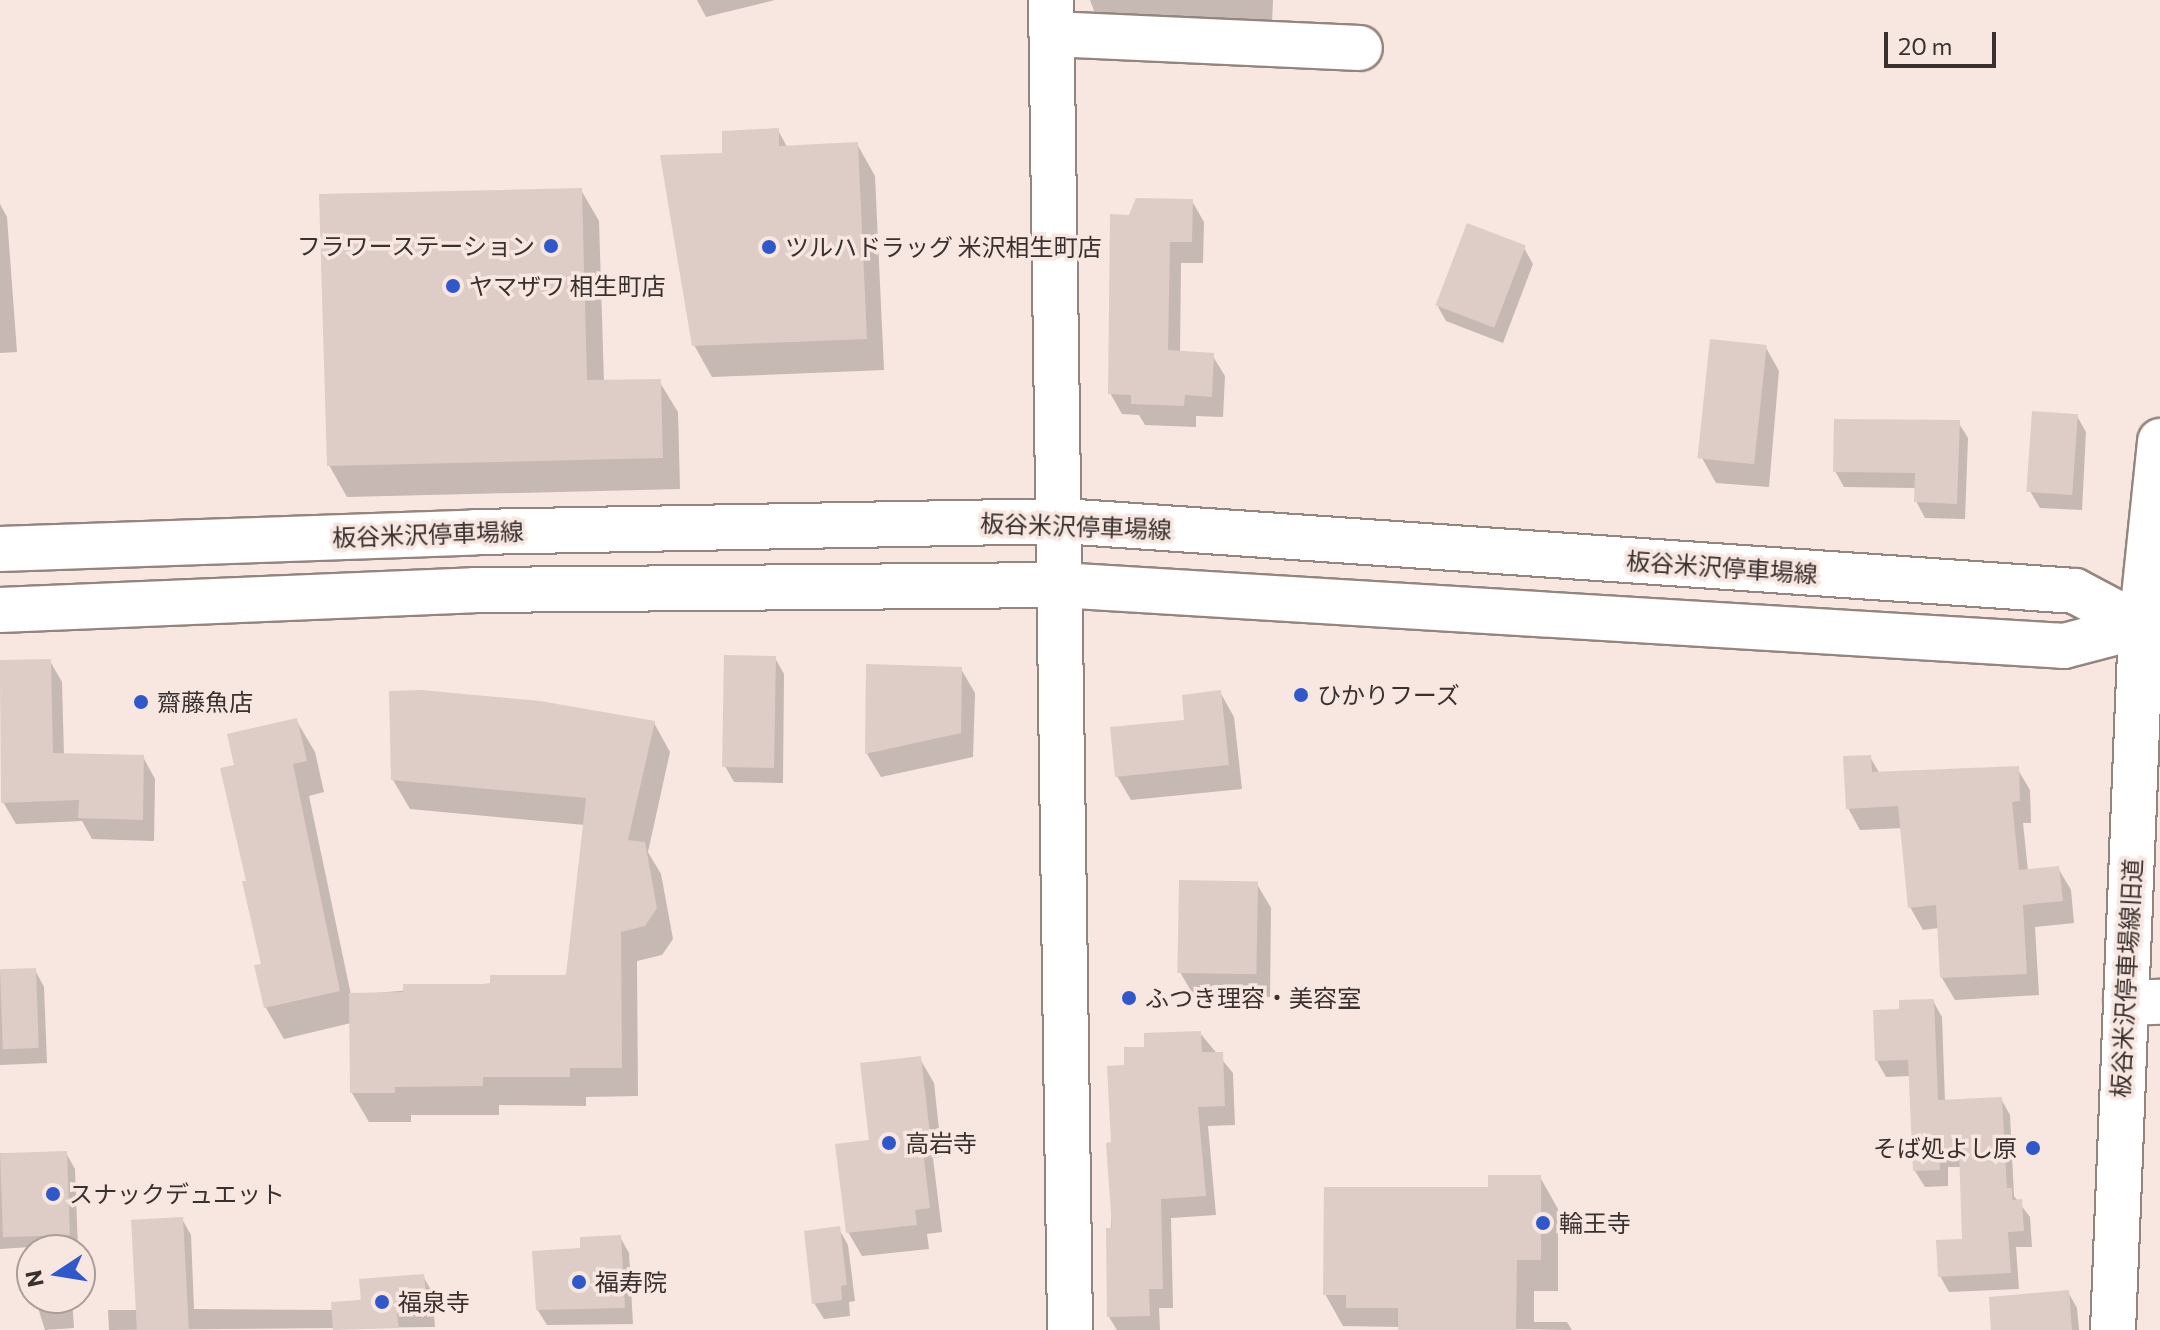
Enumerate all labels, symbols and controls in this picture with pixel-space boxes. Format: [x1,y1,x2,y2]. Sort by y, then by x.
scale bar [1888,16,2000,66]
text: 20 m [1898,31,1952,60]
place label: フラワーステーション [295,232,535,260]
place label: ツルハドラッグ 米沢相生町店 [785,233,1102,261]
marker: フラワーステーション [542,237,560,255]
marker: ツルハドラッグ 米沢相生町店 [760,238,778,256]
place label: ヤマザワ 相生町店 [469,272,666,300]
marker: ヤマザワ 相生町店 [444,277,462,295]
street label: 板谷米沢停車場線 [980,508,1172,544]
street label: 板谷米沢停車場線 [332,516,524,552]
street label: 板谷米沢停車場線 [1625,546,1819,588]
place label: ひかりフーズ [1317,681,1461,709]
marker: ひかりフーズ [1292,686,1310,704]
place label: 齋藤魚店 [157,688,253,716]
marker: 齋藤魚店 [132,693,150,711]
street label: 板谷米沢停車場線旧道 [2105,857,2147,1099]
place label: ふつき理容・美容室 [1145,984,1361,1012]
marker: ふつき理容・美容室 [1120,989,1138,1007]
place label: 高岩寺 [905,1129,977,1157]
marker: 高岩寺 [880,1134,898,1152]
place label: そば処よし原 [1873,1134,2017,1162]
marker: そば処よし原 [2024,1139,2042,1157]
place label: スナックデュエット [69,1180,285,1208]
marker: スナックデュエット [44,1185,62,1203]
place label: 輪王寺 [1559,1209,1631,1237]
marker: 輪王寺 [1534,1214,1552,1232]
north arrow [16,1234,96,1314]
text: N [19,1268,49,1290]
place label: 福寿院 [595,1268,667,1296]
marker: 福寿院 [570,1273,588,1291]
place label: 福泉寺 [398,1288,470,1316]
marker: 福泉寺 [373,1293,391,1311]

